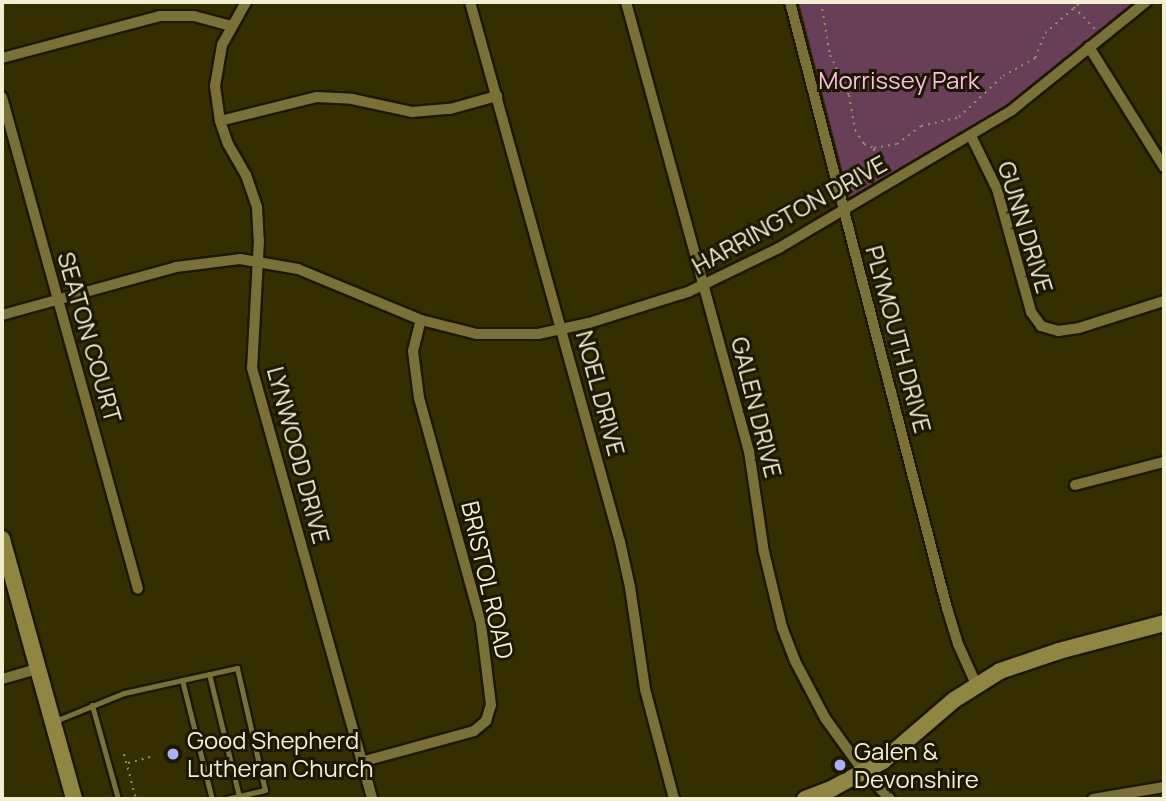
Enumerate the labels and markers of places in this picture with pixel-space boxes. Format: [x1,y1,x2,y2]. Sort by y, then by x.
place label: Good Shepherd Lutheran Church [187,726,374,782]
place label: Galen & Devonshire [854,737,979,793]
marker: Good Shepherd Lutheran Church [165,746,181,762]
marker: Galen & Devonshire [832,757,848,773]

